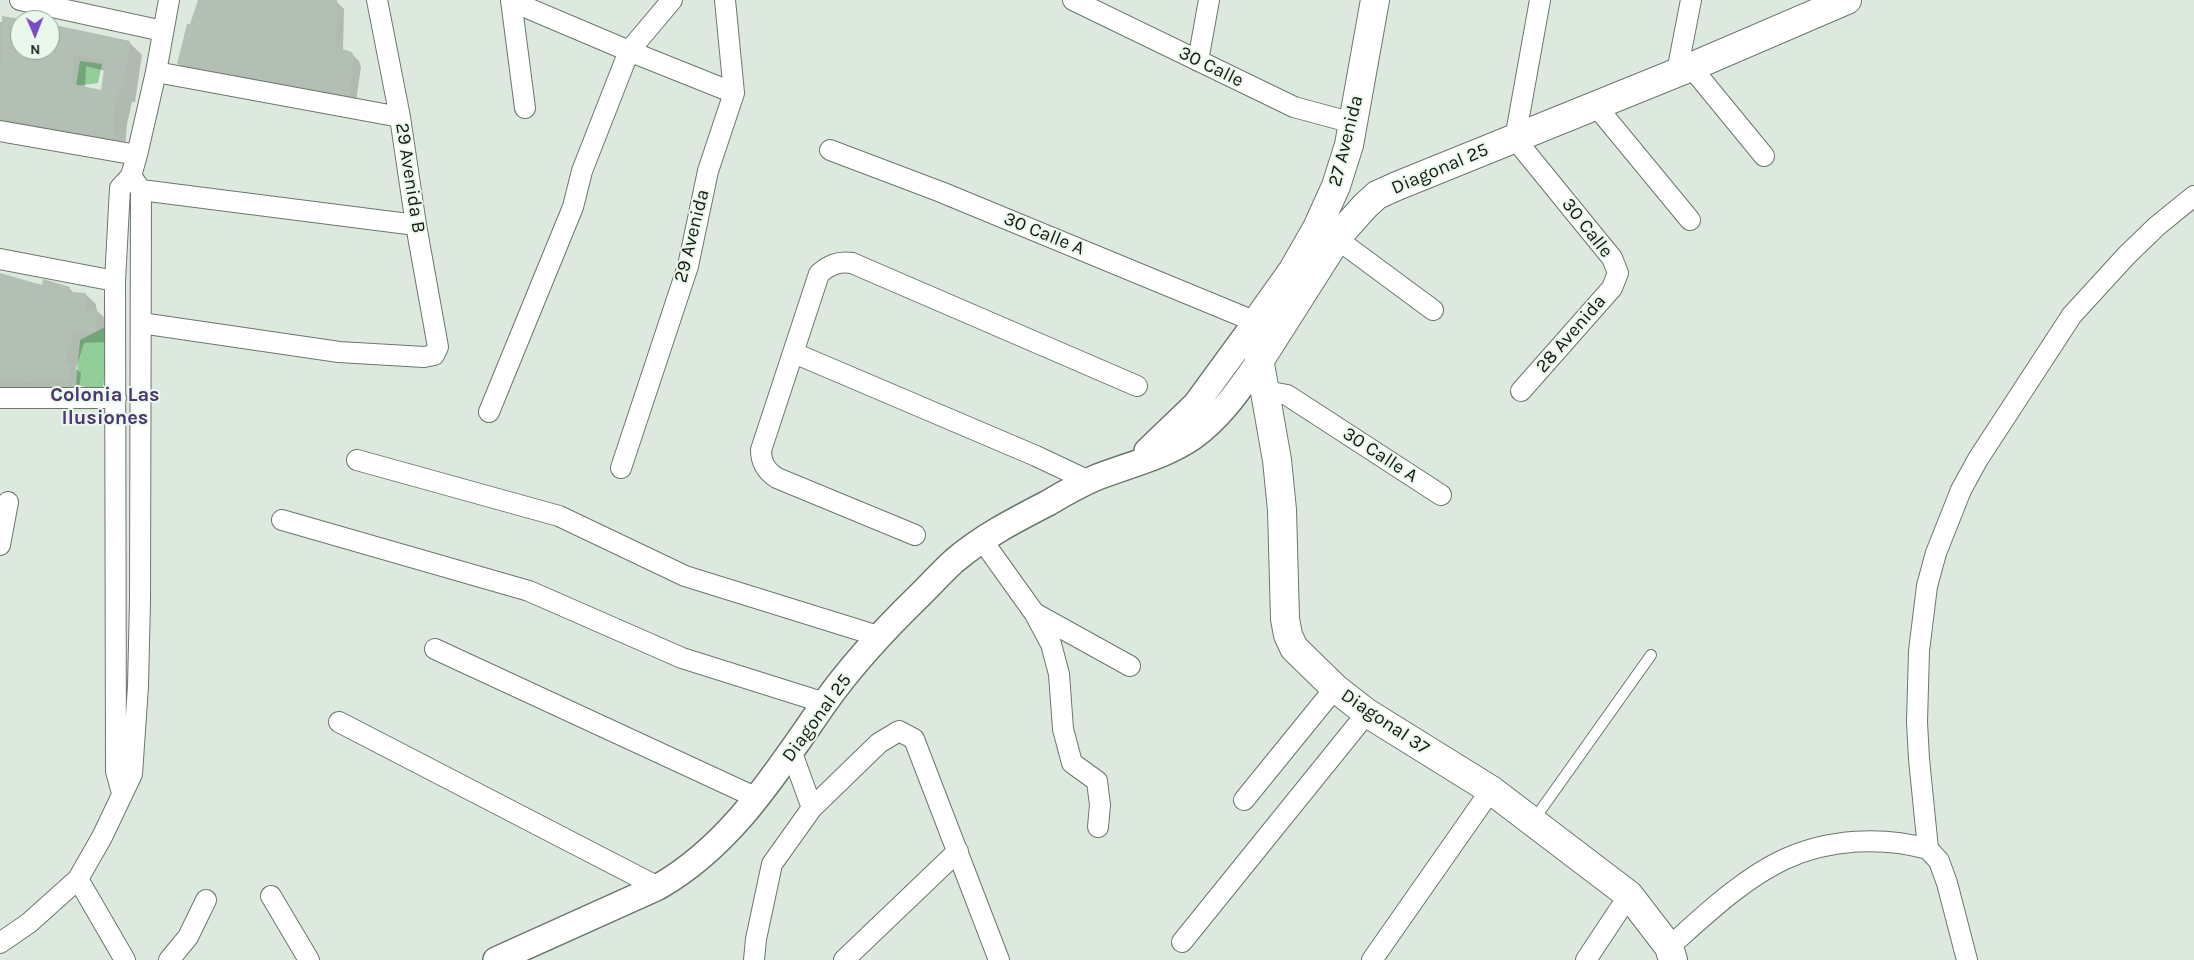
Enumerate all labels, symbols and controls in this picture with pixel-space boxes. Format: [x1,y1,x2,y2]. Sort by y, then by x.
north arrow [10,10,60,60]
text: N [30,41,40,58]
street label: 30 Calle [1175,42,1247,92]
street label: 27 Avenida [1324,93,1368,189]
street label: 29 Avenida B [390,121,430,235]
street label: Diagonal 25 [1388,138,1492,200]
street label: 29 Avenida [669,187,715,285]
street label: 30 Calle [1557,194,1617,262]
street label: 30 Calle A [1000,208,1088,260]
street label: 28 Avenida [1531,290,1611,378]
district label: Colonia Las Ilusiones [50,383,160,430]
street label: 30 Calle A [1338,422,1422,488]
street label: Diagonal 25 [777,670,857,766]
street label: Diagonal 37 [1336,684,1434,760]

